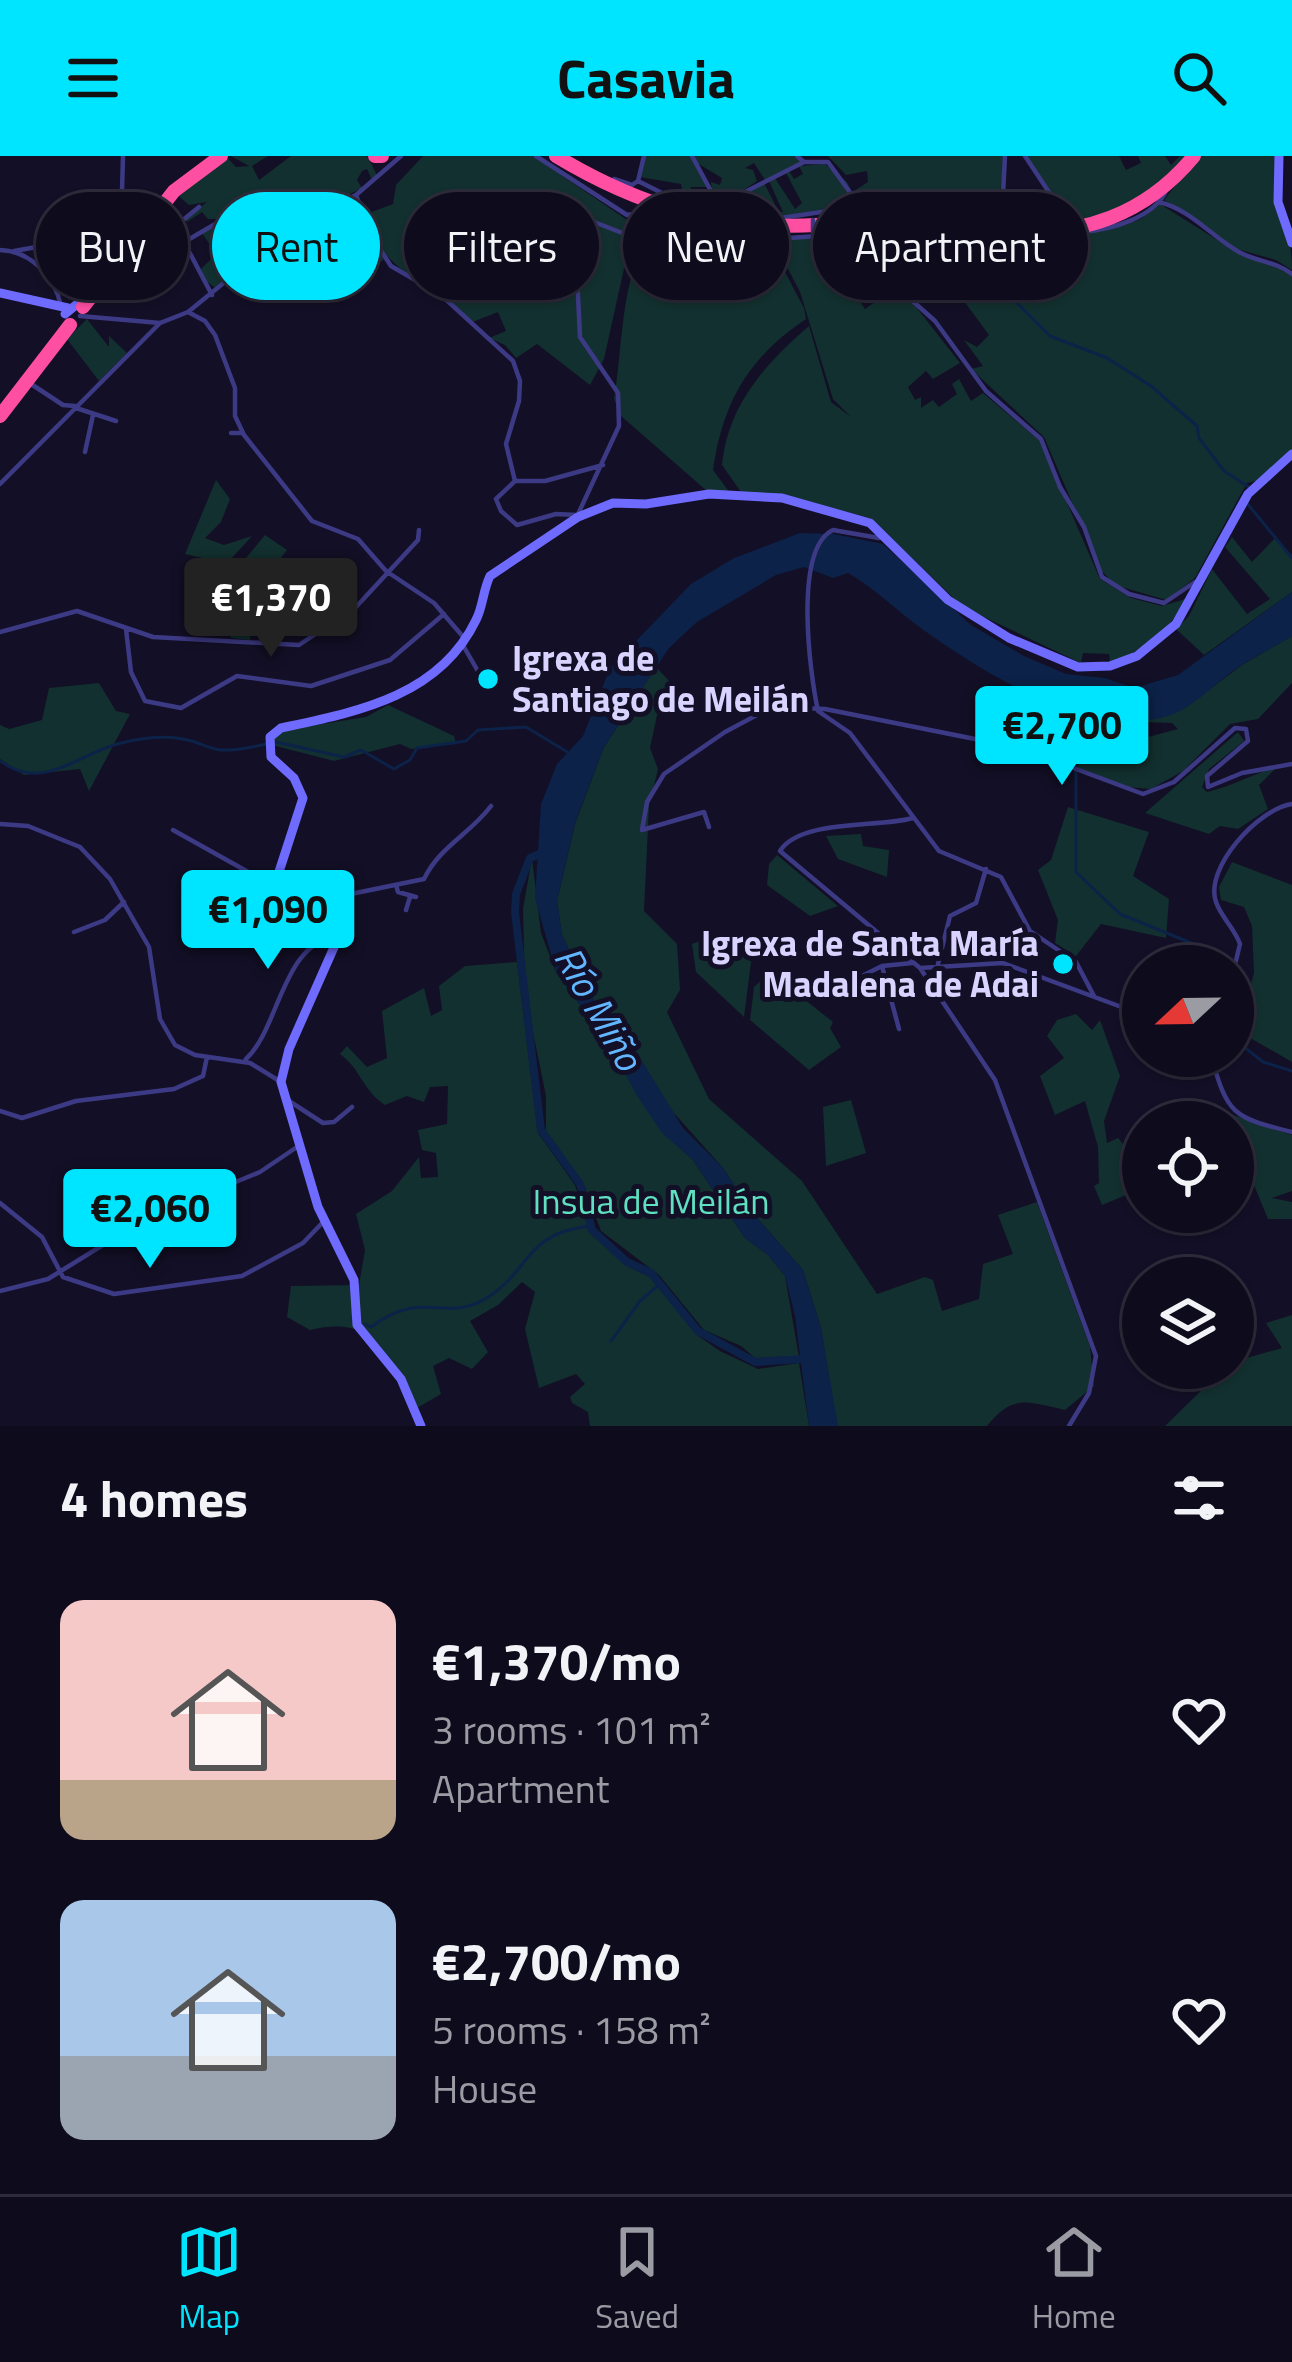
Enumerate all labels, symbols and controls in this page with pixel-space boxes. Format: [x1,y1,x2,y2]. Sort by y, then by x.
text: Casavia [557,37,735,119]
icon: menu [60,45,126,111]
icon: search [1166,45,1232,111]
chip: Buy [36,192,188,300]
chip: Rent [212,192,380,300]
chip: Filters [404,192,599,300]
chip: New [623,192,789,300]
chip: Apartment [813,192,1088,300]
pin: €1,370 [173,558,369,660]
text: €1,370 [211,567,331,626]
place label: Igrexa de Santiago de Meilán [512,630,809,726]
marker: Igrexa de Santiago de Meilán [475,666,501,692]
pin: €2,700 [964,686,1160,788]
text: €2,700 [1002,695,1122,754]
pin: €1,090 [170,870,366,972]
text: €1,090 [208,879,328,938]
place label: Igrexa de Santa María Madalena de Adai [701,915,1039,1011]
water label: Río Miño [540,935,660,1082]
north arrow [1122,945,1254,1077]
map controls [1122,945,1254,1389]
marker: Igrexa de Santa María Madalena de Adai [1050,951,1076,977]
button: locate [1122,1101,1254,1233]
pin: €2,060 [52,1169,248,1271]
park label: Insua de Meilán [533,1173,769,1228]
text: €2,060 [90,1178,210,1237]
button: layers [1122,1257,1254,1389]
text: 4 homes [60,1459,248,1537]
icon: filters [1166,1465,1232,1531]
text: €1,370/mo [432,1622,681,1700]
icon: home [156,1648,300,1792]
icon: heart [1166,1687,1232,1753]
text: 3 rooms · 101 m² [432,1700,711,1759]
text: Apartment [432,1759,609,1818]
text: €2,700/mo [432,1922,681,2000]
icon: home [156,1948,300,2092]
icon: heart [1166,1987,1232,2053]
text: 5 rooms · 158 m² [432,2000,711,2059]
text: House [432,2059,537,2118]
tab: Map [176,2219,242,2341]
tab: Saved [595,2219,679,2341]
tab: Home [1032,2219,1116,2341]

